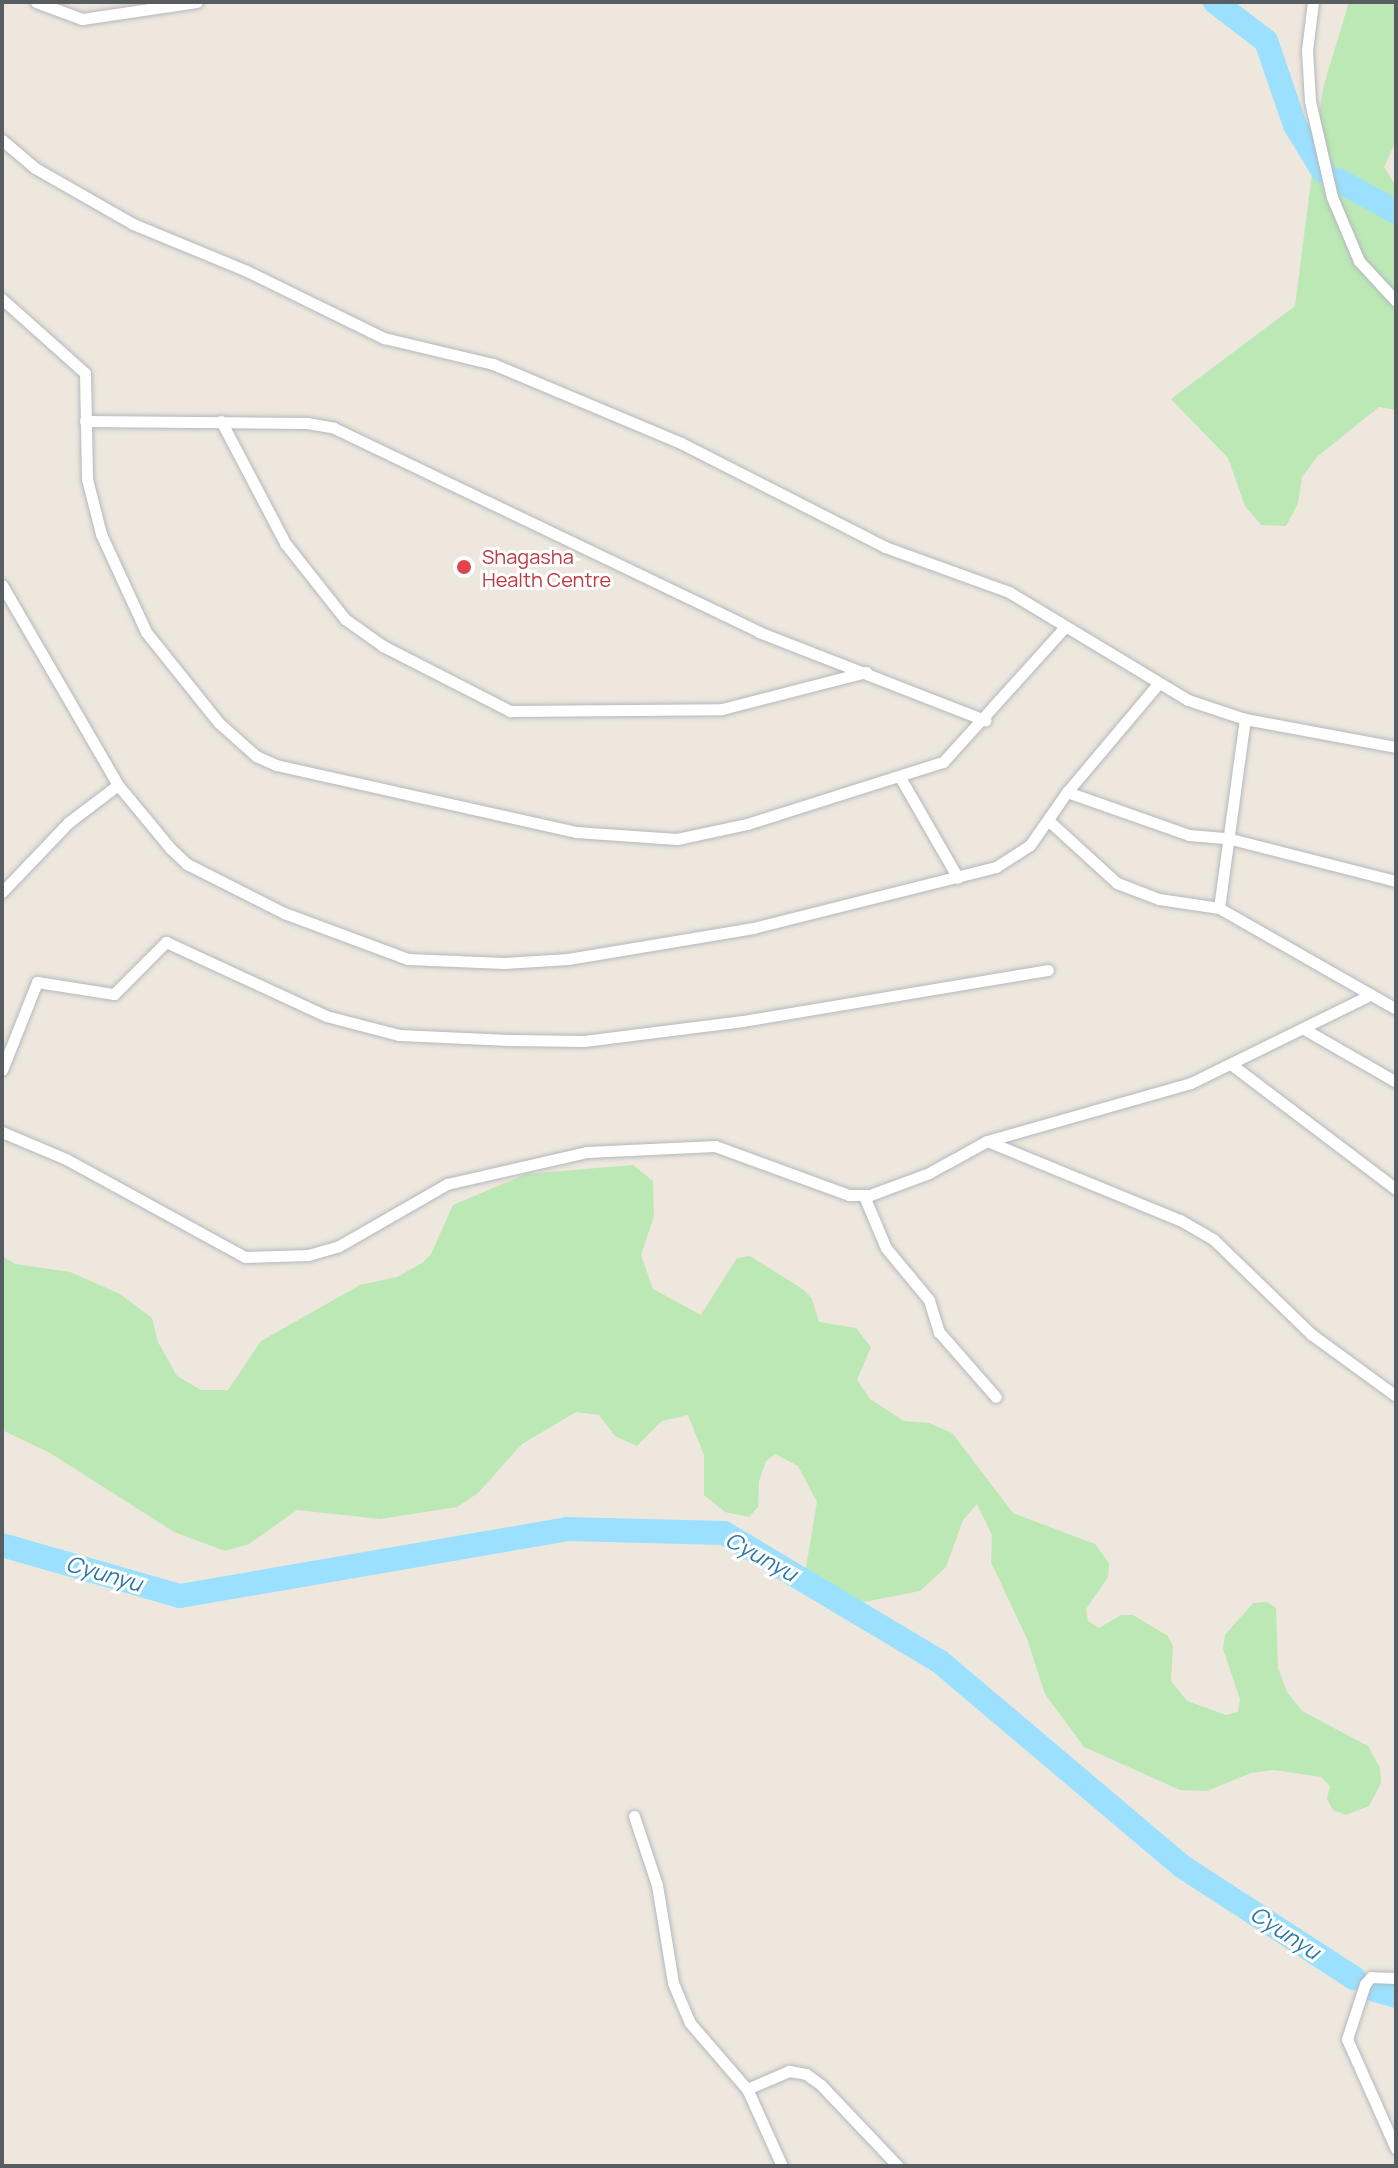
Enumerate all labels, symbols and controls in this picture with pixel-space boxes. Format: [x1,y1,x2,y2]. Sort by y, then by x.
place label: Shagasha Health Centre [482,544,611,591]
marker: Shagasha Health Centre [453,556,475,578]
water label: Cyunyu [721,1527,801,1587]
water label: Cyunyu [63,1551,145,1597]
water label: Cyunyu [1245,1901,1325,1965]

